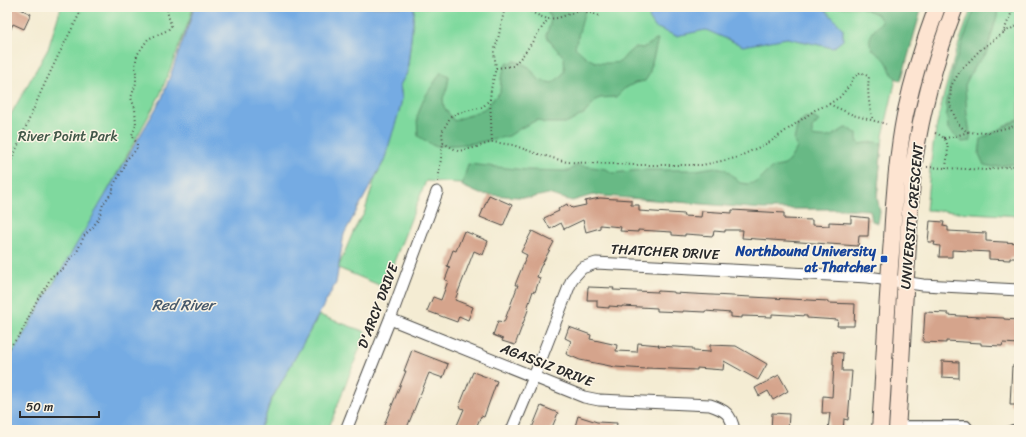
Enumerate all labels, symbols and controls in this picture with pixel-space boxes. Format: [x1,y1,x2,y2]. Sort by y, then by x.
park label: River Point Park [18,124,118,149]
street label: UNIVERSITY CRESCENT [893,141,931,290]
street label: THATCHER DRIVE [610,237,721,267]
place label: Northbound University at Thatcher [734,239,877,280]
marker: Northbound University at Thatcher [879,254,889,264]
street label: D'ARCY DRIVE [350,259,406,352]
water label: Red River [152,292,217,318]
street label: AGASSIZ DRIVE [496,335,598,395]
scale bar [20,393,99,419]
text: 50 m [26,396,53,418]

